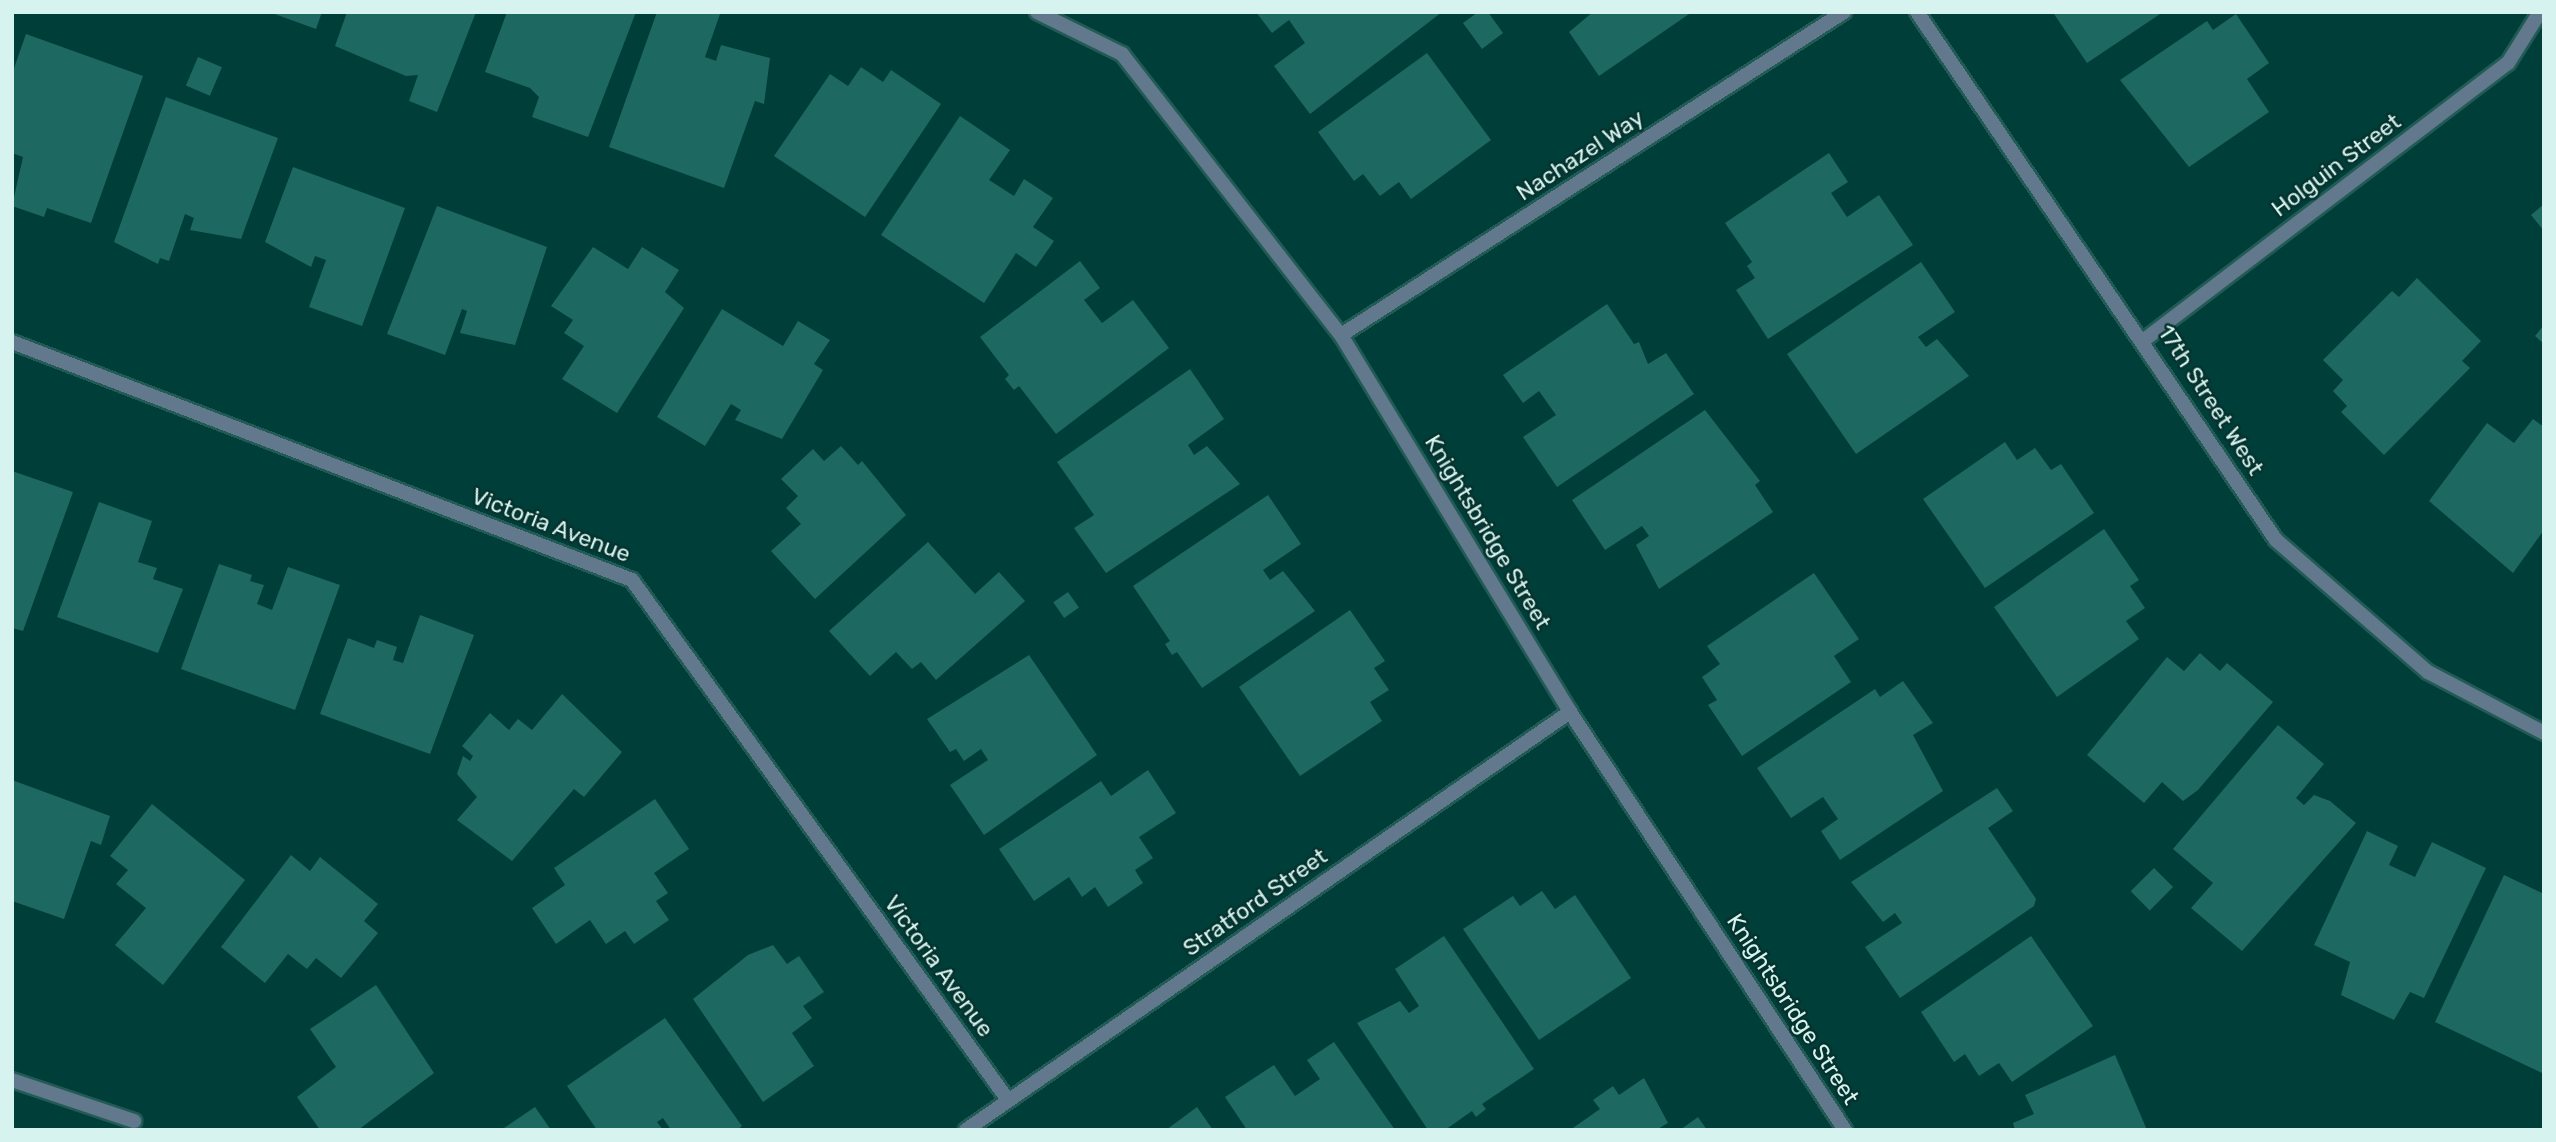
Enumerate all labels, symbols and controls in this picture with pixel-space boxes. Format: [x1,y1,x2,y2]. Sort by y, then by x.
street label: Nachazel Way [1511,103,1649,207]
street label: Holguin Street [2266,108,2406,222]
street label: 17th Street West [2152,320,2270,480]
street label: Knightsbridge Street [1419,430,1557,634]
street label: Victoria Avenue [467,482,635,568]
street label: Stratford Street [1178,842,1332,962]
street label: Victoria Avenue [878,890,1000,1042]
street label: Knightsbridge Street [1721,908,1865,1110]

